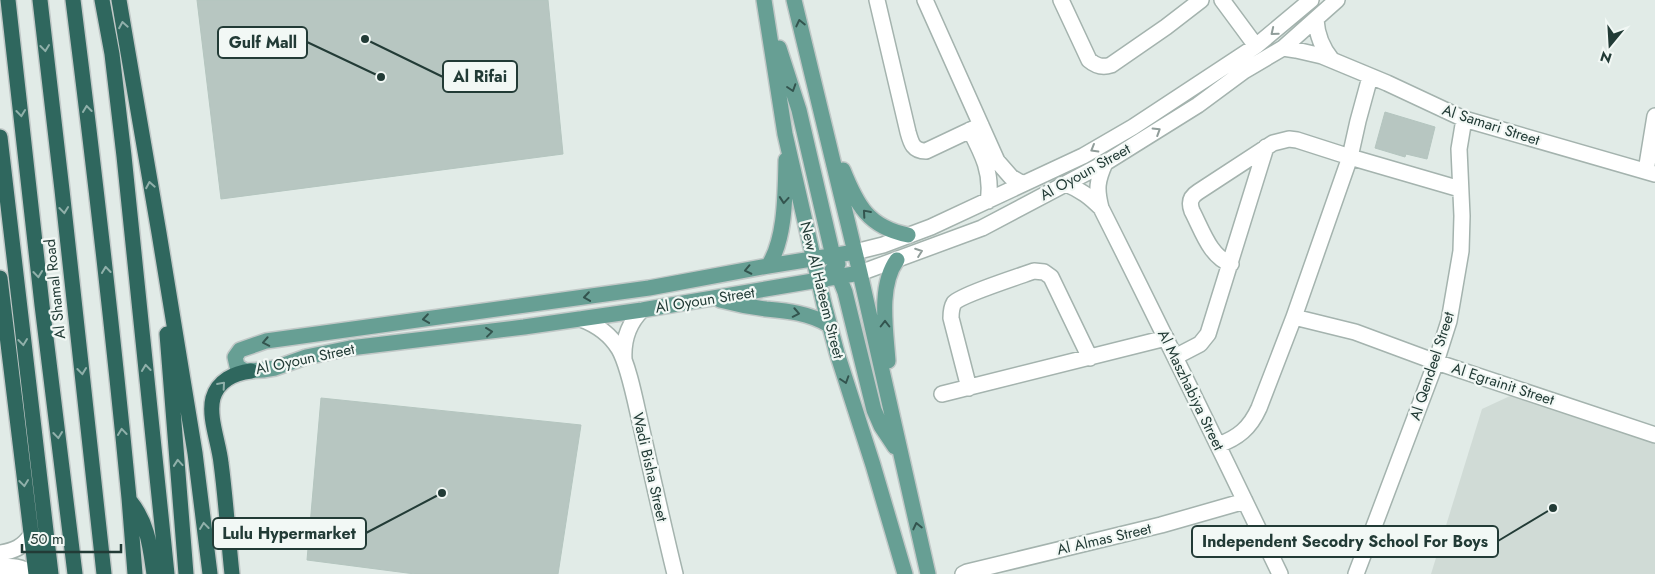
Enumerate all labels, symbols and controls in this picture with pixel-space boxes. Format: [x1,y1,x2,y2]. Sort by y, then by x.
one-way arrow [795,18,806,27]
north arrow [1585,20,1635,70]
one-way arrow [118,21,129,29]
one-way arrow [1271,26,1280,34]
callout: Gulf Mall [218,27,307,58]
text: Gulf Mall [229,31,297,54]
one-way arrow [40,44,50,53]
text: N [1598,46,1614,69]
callout: Al Rifai [443,61,517,92]
text: Al Rifai [452,65,507,88]
one-way arrow [786,83,796,92]
street label: Al Samari Street [1439,99,1543,151]
one-way arrow [82,104,93,112]
one-way arrow [15,109,26,117]
one-way arrow [1151,128,1160,137]
street label: Al Oyoun Street [1036,138,1135,206]
one-way arrow [1091,143,1100,153]
one-way arrow [146,181,156,190]
one-way arrow [779,196,790,204]
one-way arrow [58,206,69,214]
one-way arrow [863,210,872,219]
street label: New Al Hateem Street [794,219,850,361]
street label: Al Shamal Road [39,238,71,340]
one-way arrow [914,248,923,258]
one-way arrow [743,264,752,275]
one-way arrow [101,266,112,274]
one-way arrow [33,270,44,278]
street label: Al Oyoun Street [654,281,757,319]
one-way arrow [583,291,591,302]
one-way arrow [791,307,800,317]
street label: Al Qendeel Street [1404,308,1460,423]
one-way arrow [422,313,430,324]
one-way arrow [880,320,890,328]
street label: Al Maszhabiya Street [1152,326,1230,454]
one-way arrow [484,327,493,337]
one-way arrow [261,336,270,347]
one-way arrow [17,338,28,346]
street label: Al Oyoun Street [254,338,357,380]
street label: Al Egrainit Street [1449,357,1557,411]
one-way arrow [141,363,152,371]
one-way arrow [76,368,87,376]
one-way arrow [840,375,850,383]
one-way arrow [216,382,225,391]
street label: Wadi Bisha Street [627,410,673,524]
one-way arrow [117,427,128,435]
one-way arrow [52,432,63,440]
one-way arrow [173,459,184,467]
one-way arrow [18,479,29,487]
street label: Al Almas Street [1055,517,1154,561]
callout: Lulu Hypermarket [213,518,366,549]
one-way arrow [199,521,210,529]
scale bar [22,522,121,554]
text: Lulu Hypermarket [222,522,357,545]
one-way arrow [912,522,923,531]
callout: Independent Secodry School For Boys [1192,526,1498,557]
text: 50 m [30,528,64,550]
text: Independent Secodry School For Boys [1202,530,1488,553]

